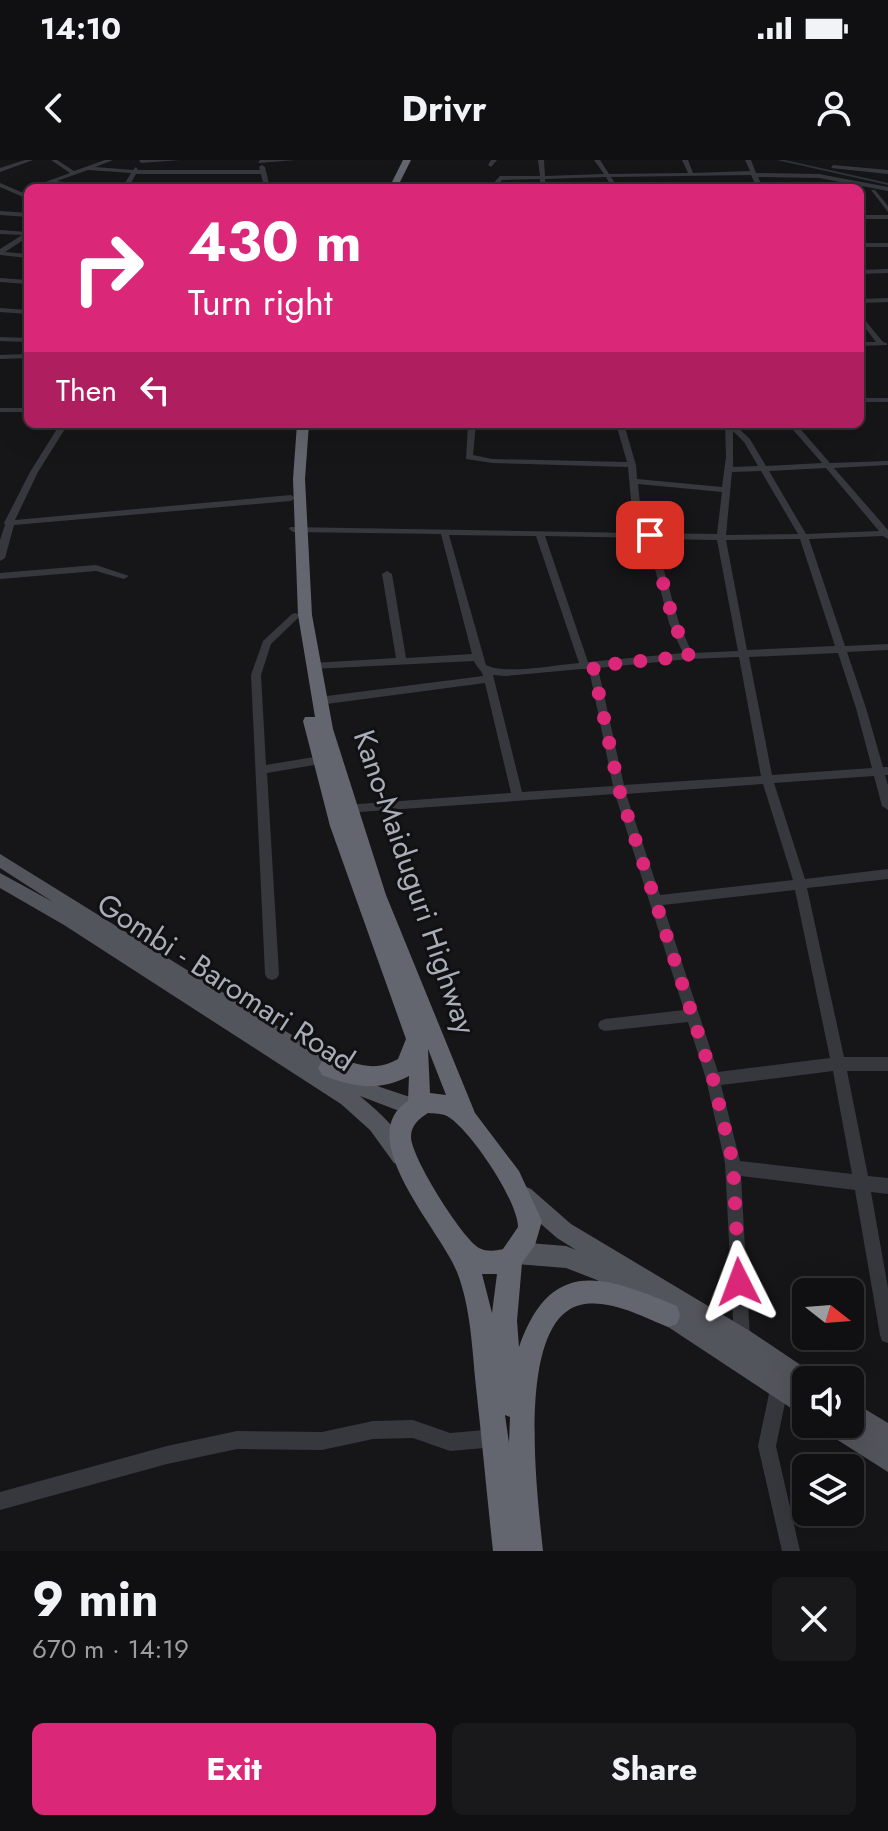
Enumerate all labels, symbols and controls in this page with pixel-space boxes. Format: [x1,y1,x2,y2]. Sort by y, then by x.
text: 14:10 [40,7,121,50]
text: Drivr [402,82,486,134]
icon: back [32,86,76,130]
icon: person [812,86,856,130]
text: 430 m [188,201,362,282]
icon: right [56,216,160,320]
text: Turn right [188,276,333,328]
icon: left [133,368,177,412]
text: Then [56,369,117,412]
pin [616,501,684,569]
icon: arrive [628,513,672,557]
street label: Kano-Maiduguri Highway [343,724,488,1041]
street label: Gombi - Baromari Road [89,882,363,1082]
position arrow [697,1240,781,1324]
north arrow [792,1278,864,1350]
map controls [792,1278,864,1526]
button: sound [792,1366,864,1438]
button: layers [792,1454,864,1526]
text: 9 min [32,1565,159,1634]
button: close [772,1577,856,1661]
text: 670 m · 14:19 [32,1630,189,1668]
button: Exit [32,1723,436,1815]
button: Share [452,1723,856,1815]

